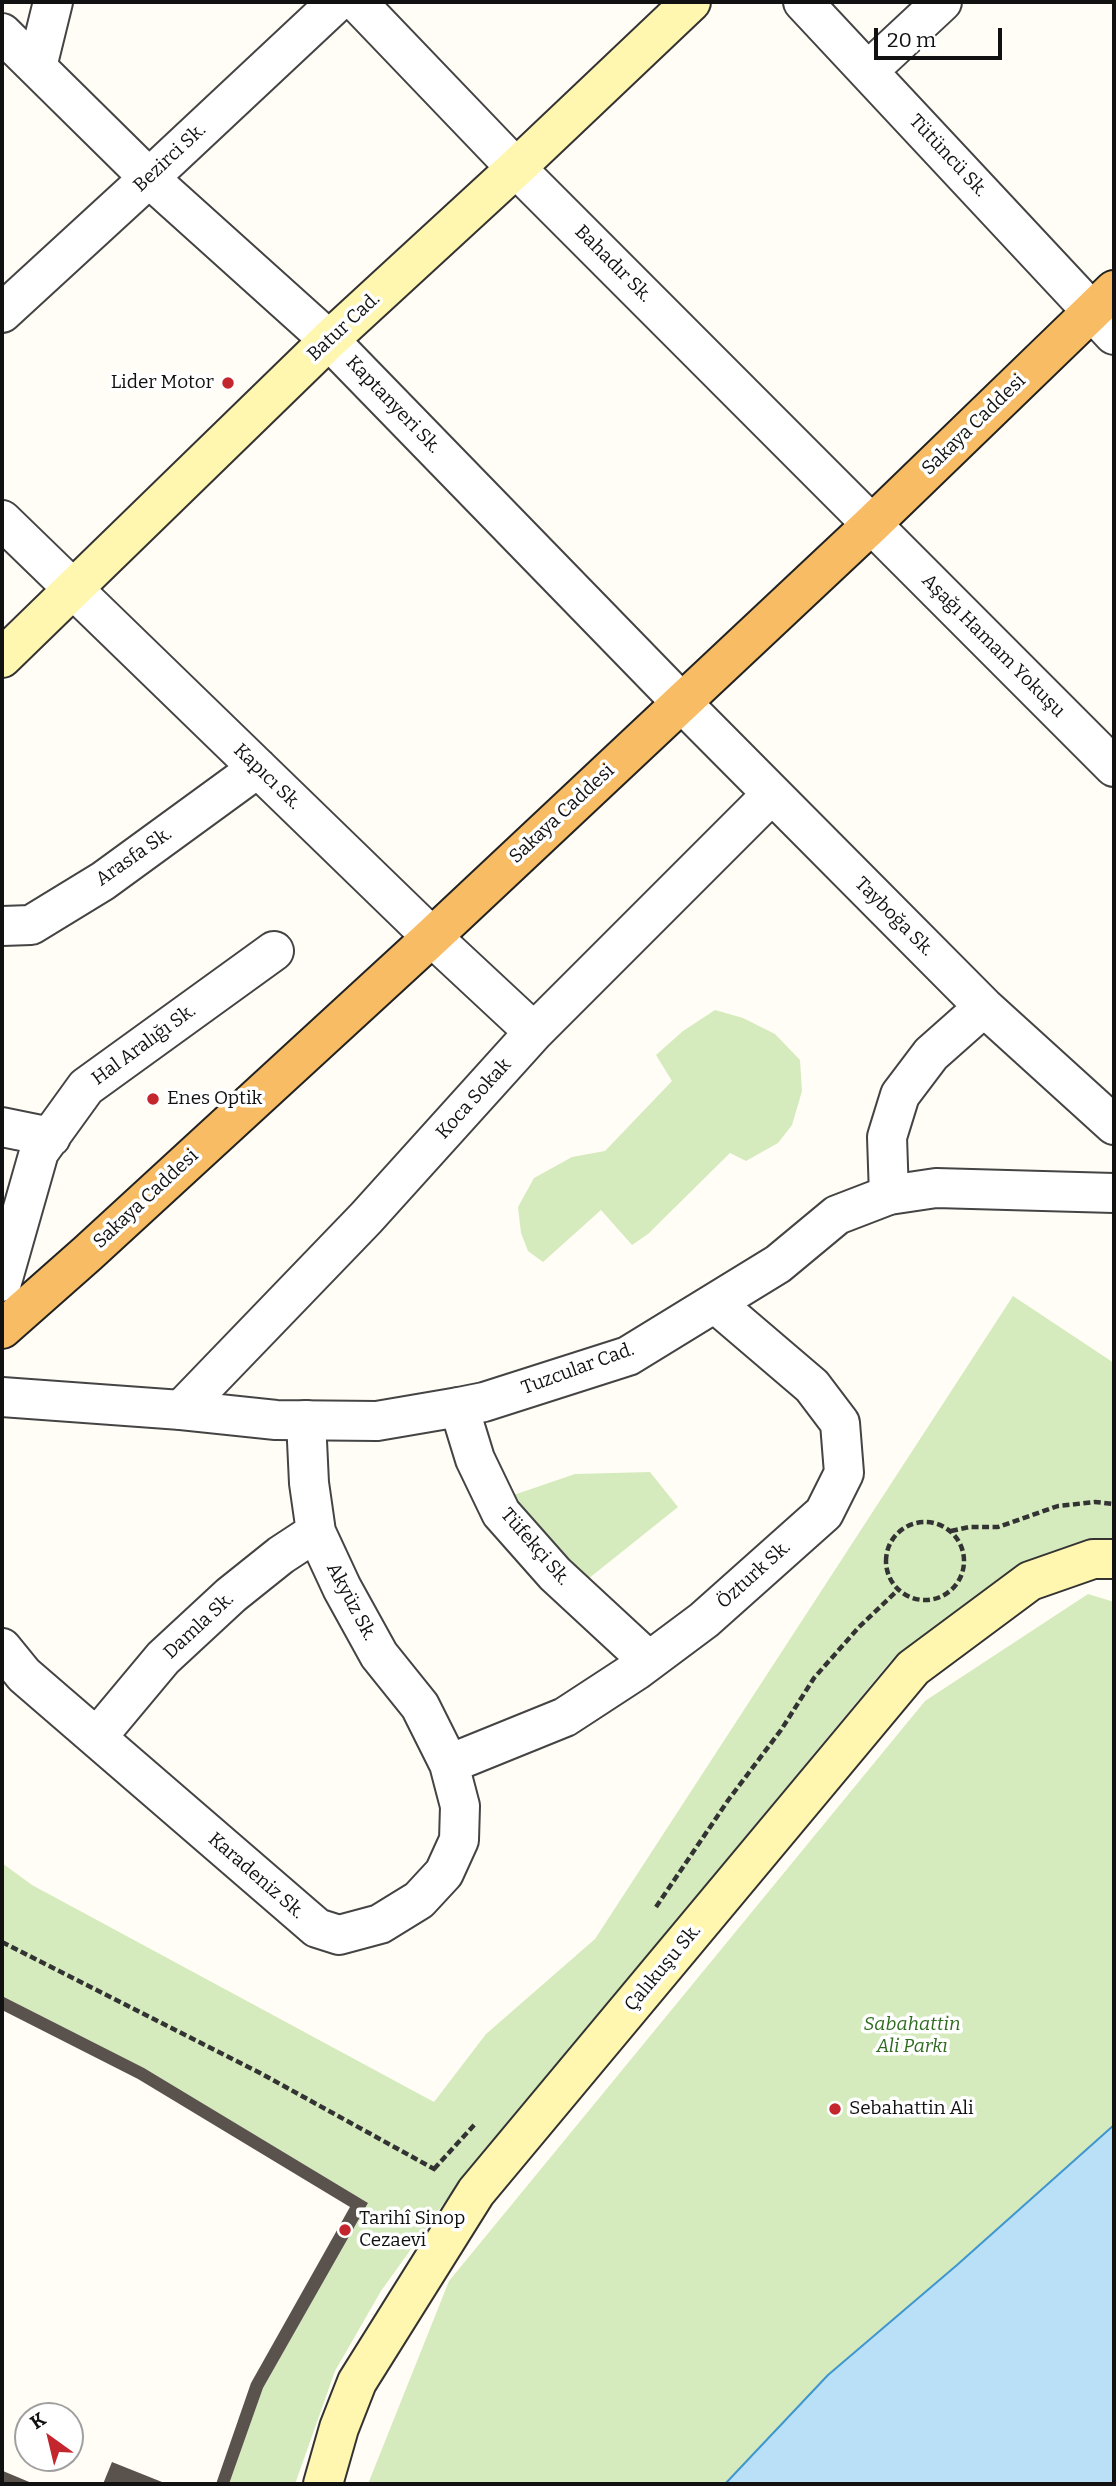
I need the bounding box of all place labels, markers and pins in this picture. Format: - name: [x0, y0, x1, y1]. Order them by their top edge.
- place label: Lider Motor: [111, 372, 214, 394]
- marker: Lider Motor: [220, 375, 236, 391]
- place label: Enes Optik: [167, 1088, 262, 1110]
- marker: Enes Optik: [145, 1091, 161, 1107]
- place label: Sebahattin Ali: [849, 2098, 974, 2120]
- marker: Sebahattin Ali: [827, 2101, 843, 2117]
- place label: Tarihî Sinop Cezaevi: [359, 2208, 465, 2252]
- marker: Tarihî Sinop Cezaevi: [337, 2222, 353, 2238]

